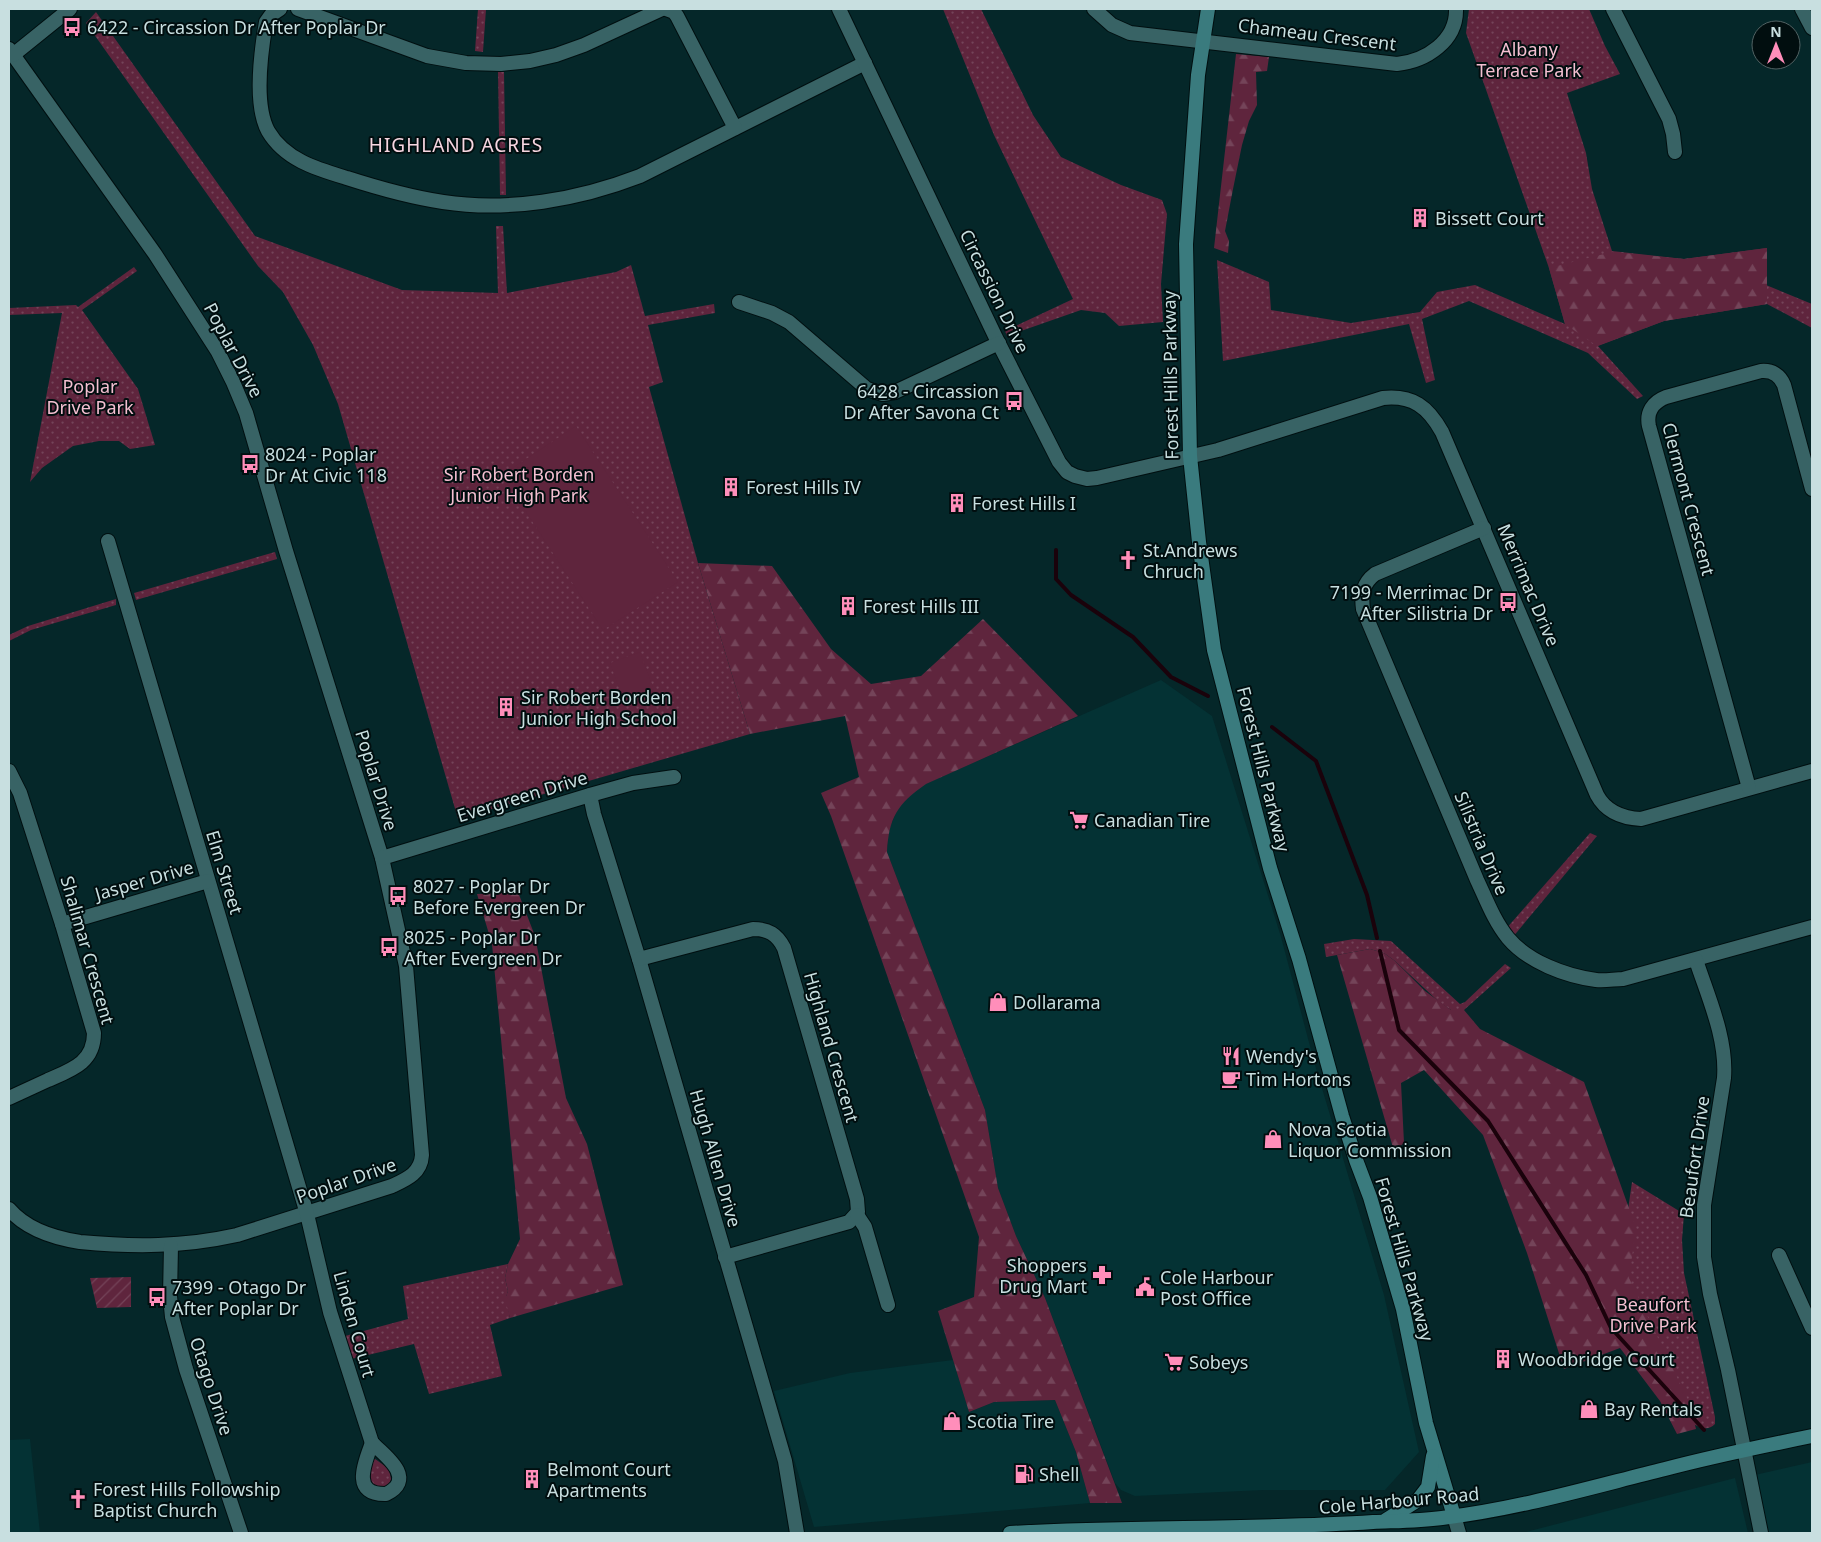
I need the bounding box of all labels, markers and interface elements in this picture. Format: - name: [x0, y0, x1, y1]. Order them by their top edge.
- street label: Chameau Crescent: [1237, 12, 1398, 56]
- place label: 6422 - Circassion Dr After Poplar Dr: [87, 15, 386, 39]
- bus stop icon: 6422 - Circassion Dr After Poplar Dr: [61, 16, 83, 38]
- north arrow: [1751, 20, 1801, 70]
- text: N: [1770, 22, 1782, 41]
- park label: Albany Terrace Park: [1476, 37, 1582, 82]
- district label: HIGHLAND ACRES: [369, 132, 543, 158]
- place label: Bissett Court: [1435, 206, 1544, 230]
- building icon: Bissett Court: [1409, 207, 1431, 229]
- street label: Circassion Drive: [955, 225, 1035, 357]
- street label: Forest Hills Parkway: [1157, 289, 1183, 460]
- street label: Poplar Drive: [199, 298, 269, 402]
- park label: Poplar Drive Park: [46, 374, 134, 419]
- place label: 6428 - Circassion Dr After Savona Ct: [843, 379, 999, 424]
- bus stop icon: 6428 - Circassion Dr After Savona Ct: [1003, 390, 1025, 412]
- street label: Clermont Crescent: [1657, 420, 1721, 579]
- place label: 8024 - Poplar Dr At Civic 118: [265, 442, 387, 487]
- bus stop icon: 8024 - Poplar Dr At Civic 118: [239, 453, 261, 475]
- park label: Sir Robert Borden Junior High Park: [444, 462, 594, 507]
- place label: Forest Hills IV: [746, 475, 861, 499]
- building icon: Forest Hills IV: [720, 476, 742, 498]
- place label: Forest Hills I: [972, 491, 1076, 515]
- building icon: Forest Hills I: [946, 492, 968, 514]
- street label: Merrimac Drive: [1492, 520, 1566, 650]
- place label: St.Andrews Chruch: [1143, 538, 1238, 583]
- church icon: St.Andrews Chruch: [1117, 549, 1139, 571]
- place label: 7199 - Merrimac Dr After Silistria Dr: [1330, 580, 1494, 625]
- bus stop icon: 7199 - Merrimac Dr After Silistria Dr: [1497, 591, 1519, 613]
- place label: Forest Hills III: [863, 594, 979, 618]
- building icon: Forest Hills III: [837, 595, 859, 617]
- street label: Forest Hills Parkway: [1232, 684, 1296, 855]
- place label: Sir Robert Borden Junior High School: [519, 685, 677, 730]
- building icon: Sir Robert Borden Junior High School: [495, 696, 517, 718]
- street label: Poplar Drive: [350, 727, 404, 833]
- street label: Evergreen Drive: [454, 765, 590, 827]
- street label: Silistria Drive: [1449, 788, 1515, 898]
- place label: Canadian Tire: [1094, 808, 1210, 832]
- supermarket icon: Canadian Tire: [1068, 809, 1090, 831]
- street label: Elm Street: [201, 827, 249, 917]
- street label: Jasper Drive: [90, 854, 196, 906]
- street label: Shalimar Crescent: [55, 873, 121, 1027]
- place label: 8027 - Poplar Dr Before Evergreen Dr: [413, 874, 586, 919]
- bus stop icon: 8027 - Poplar Dr Before Evergreen Dr: [387, 885, 409, 907]
- place label: 8025 - Poplar Dr After Evergreen Dr: [404, 925, 562, 970]
- bus stop icon: 8025 - Poplar Dr After Evergreen Dr: [378, 936, 400, 958]
- street label: Highland Crescent: [799, 969, 865, 1125]
- place label: Dollarama: [1013, 990, 1101, 1014]
- shop icon: Dollarama: [987, 991, 1009, 1013]
- place label: Wendy's: [1246, 1044, 1317, 1068]
- restaurant icon: Wendy's: [1220, 1045, 1242, 1067]
- place label: Tim Hortons: [1246, 1067, 1351, 1091]
- cafe icon: Tim Hortons: [1220, 1068, 1242, 1090]
- street label: Hugh Allen Drive: [685, 1086, 747, 1230]
- street label: Beaufort Drive: [1674, 1094, 1714, 1220]
- place label: Nova Scotia Liquor Commission: [1288, 1117, 1452, 1162]
- shop icon: Nova Scotia Liquor Commission: [1262, 1128, 1284, 1150]
- street label: Poplar Drive: [293, 1152, 399, 1208]
- street label: Forest Hills Parkway: [1370, 1174, 1440, 1344]
- place label: Shoppers Drug Mart: [999, 1253, 1087, 1298]
- pharmacy icon: Shoppers Drug Mart: [1091, 1264, 1113, 1286]
- place label: Cole Harbour Post Office: [1160, 1265, 1274, 1310]
- street label: Linden Court: [328, 1268, 382, 1380]
- place label: 7399 - Otago Dr After Poplar Dr: [172, 1275, 307, 1320]
- public building icon: Cole Harbour Post Office: [1134, 1276, 1156, 1298]
- bus stop icon: 7399 - Otago Dr After Poplar Dr: [146, 1286, 168, 1308]
- park label: Beaufort Drive Park: [1609, 1292, 1697, 1337]
- street label: Otago Drive: [185, 1334, 239, 1438]
- place label: Woodbridge Court: [1518, 1347, 1675, 1371]
- building icon: Woodbridge Court: [1492, 1348, 1514, 1370]
- place label: Sobeys: [1189, 1350, 1248, 1374]
- supermarket icon: Sobeys: [1163, 1351, 1185, 1373]
- place label: Bay Rentals: [1604, 1397, 1702, 1421]
- shop icon: Bay Rentals: [1578, 1398, 1600, 1420]
- place label: Scotia Tire: [967, 1409, 1054, 1433]
- shop icon: Scotia Tire: [941, 1410, 963, 1432]
- place label: Belmont Court Apartments: [547, 1457, 671, 1502]
- place label: Shell: [1039, 1462, 1079, 1486]
- fuel station icon: Shell: [1013, 1463, 1035, 1485]
- building icon: Belmont Court Apartments: [521, 1468, 543, 1490]
- place label: Forest Hills Followship Baptist Church: [93, 1477, 281, 1522]
- street label: Cole Harbour Road: [1318, 1481, 1480, 1519]
- church icon: Forest Hills Followship Baptist Church: [67, 1488, 89, 1510]

